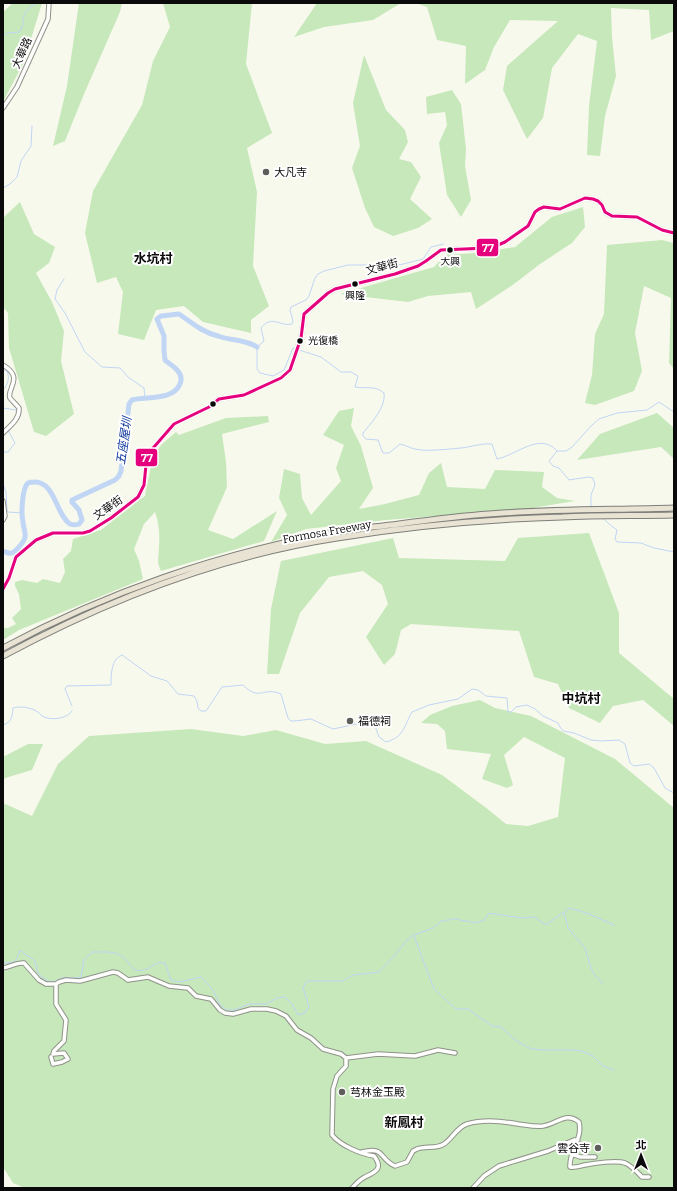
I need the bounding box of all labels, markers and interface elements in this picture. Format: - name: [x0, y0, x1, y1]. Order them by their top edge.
- street label: 大華路: [9, 35, 35, 71]
- place label: 大凡寺: [274, 166, 307, 179]
- marker: 大凡寺: [261, 167, 271, 177]
- line badge: 77: [476, 238, 499, 257]
- text: 77: [482, 242, 494, 255]
- marker: 大興: [445, 245, 455, 255]
- district label: 水坑村: [133, 251, 173, 266]
- street label: 文華街: [364, 256, 400, 278]
- place label: 大興: [440, 256, 460, 268]
- marker: 興隆: [350, 279, 360, 289]
- place label: 興隆: [345, 290, 365, 302]
- place label: 光復橋: [308, 335, 338, 347]
- marker: 光復橋: [295, 336, 305, 346]
- unlabelled marker: [208, 399, 218, 409]
- water label: 五座屋圳: [114, 414, 135, 466]
- line badge: 77: [135, 448, 158, 467]
- text: 77: [141, 452, 153, 465]
- street label: 文華街: [91, 493, 125, 523]
- street label: Formosa Freeway: [282, 518, 372, 546]
- district label: 中坑村: [561, 691, 601, 706]
- place label: 福德祠: [358, 715, 391, 728]
- marker: 福德祠: [345, 716, 355, 726]
- place label: 芎林金玉殿: [350, 1086, 405, 1099]
- marker: 芎林金玉殿: [337, 1087, 347, 1097]
- district label: 新鳳村: [384, 1115, 424, 1130]
- north arrow: [621, 1135, 661, 1175]
- text: 北: [636, 1139, 647, 1152]
- place label: 雲谷寺: [557, 1142, 590, 1155]
- marker: 雲谷寺: [593, 1143, 603, 1153]

